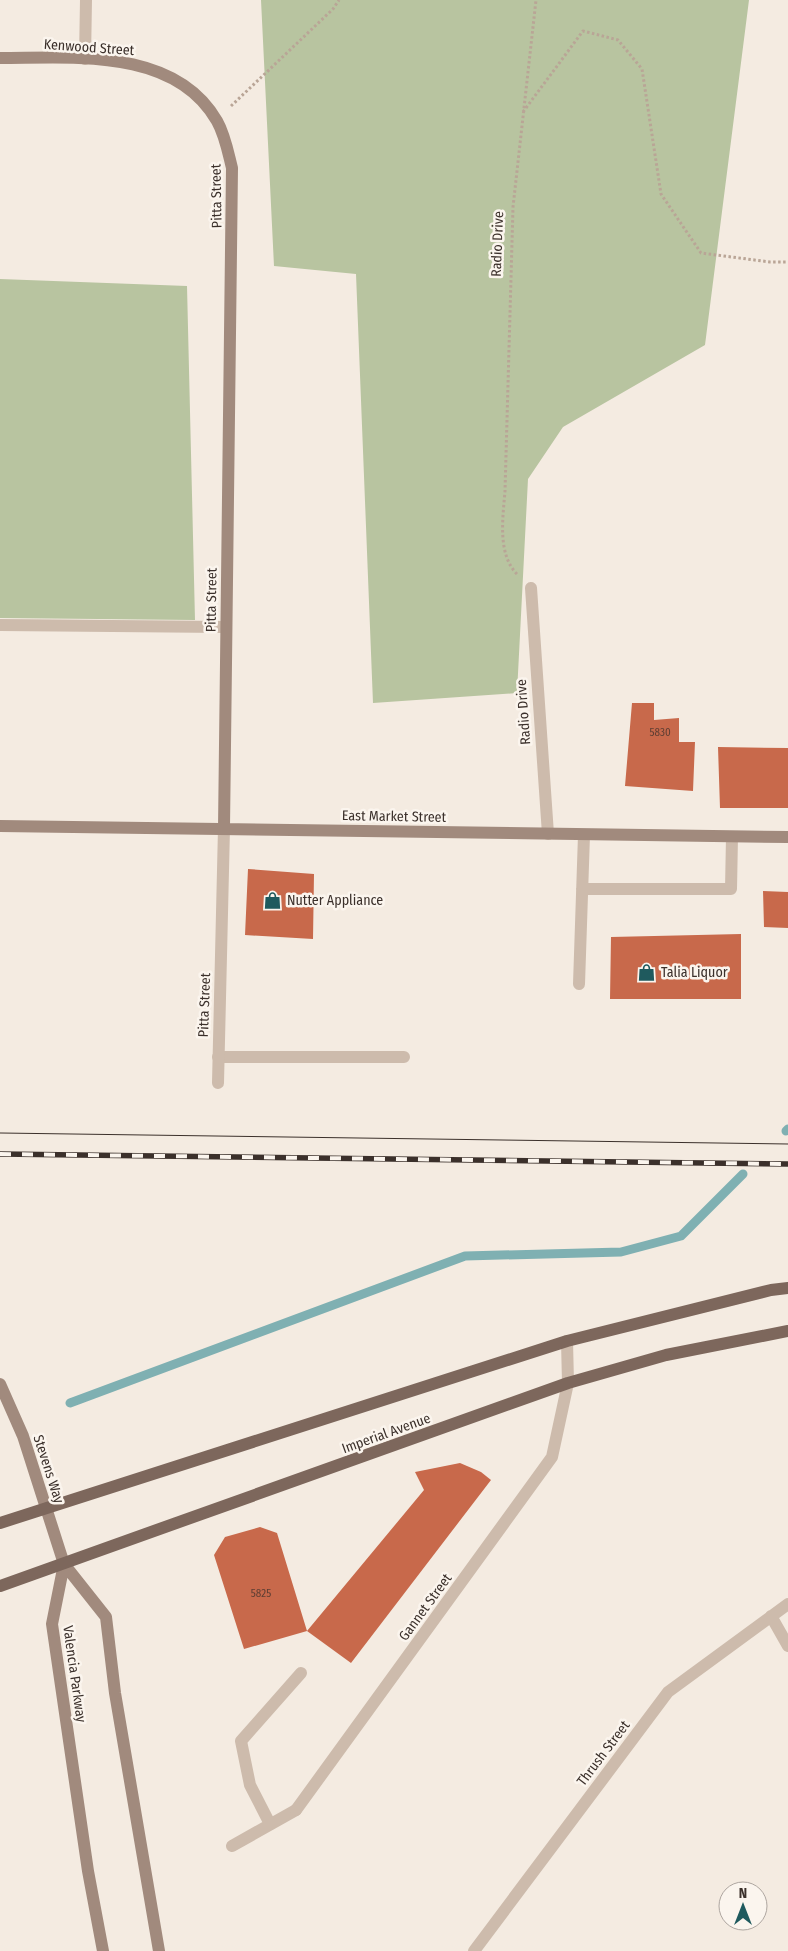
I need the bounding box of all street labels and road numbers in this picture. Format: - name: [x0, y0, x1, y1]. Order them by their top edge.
- street label: Kenwood Street: [43, 36, 135, 59]
- street label: Pitta Street: [207, 163, 226, 228]
- street label: Radio Drive: [488, 211, 507, 277]
- street label: Pitta Street: [202, 567, 221, 632]
- street label: Radio Drive: [513, 679, 534, 745]
- street label: East Market Street: [342, 807, 447, 826]
- street label: Pitta Street: [195, 972, 214, 1038]
- street label: Imperial Avenue: [340, 1410, 433, 1457]
- street label: Stevens Way: [29, 1433, 68, 1506]
- street label: Gannet Street: [395, 1570, 456, 1644]
- street label: Valencia Parkway: [59, 1625, 90, 1724]
- street label: Thrush Street: [573, 1717, 634, 1789]

